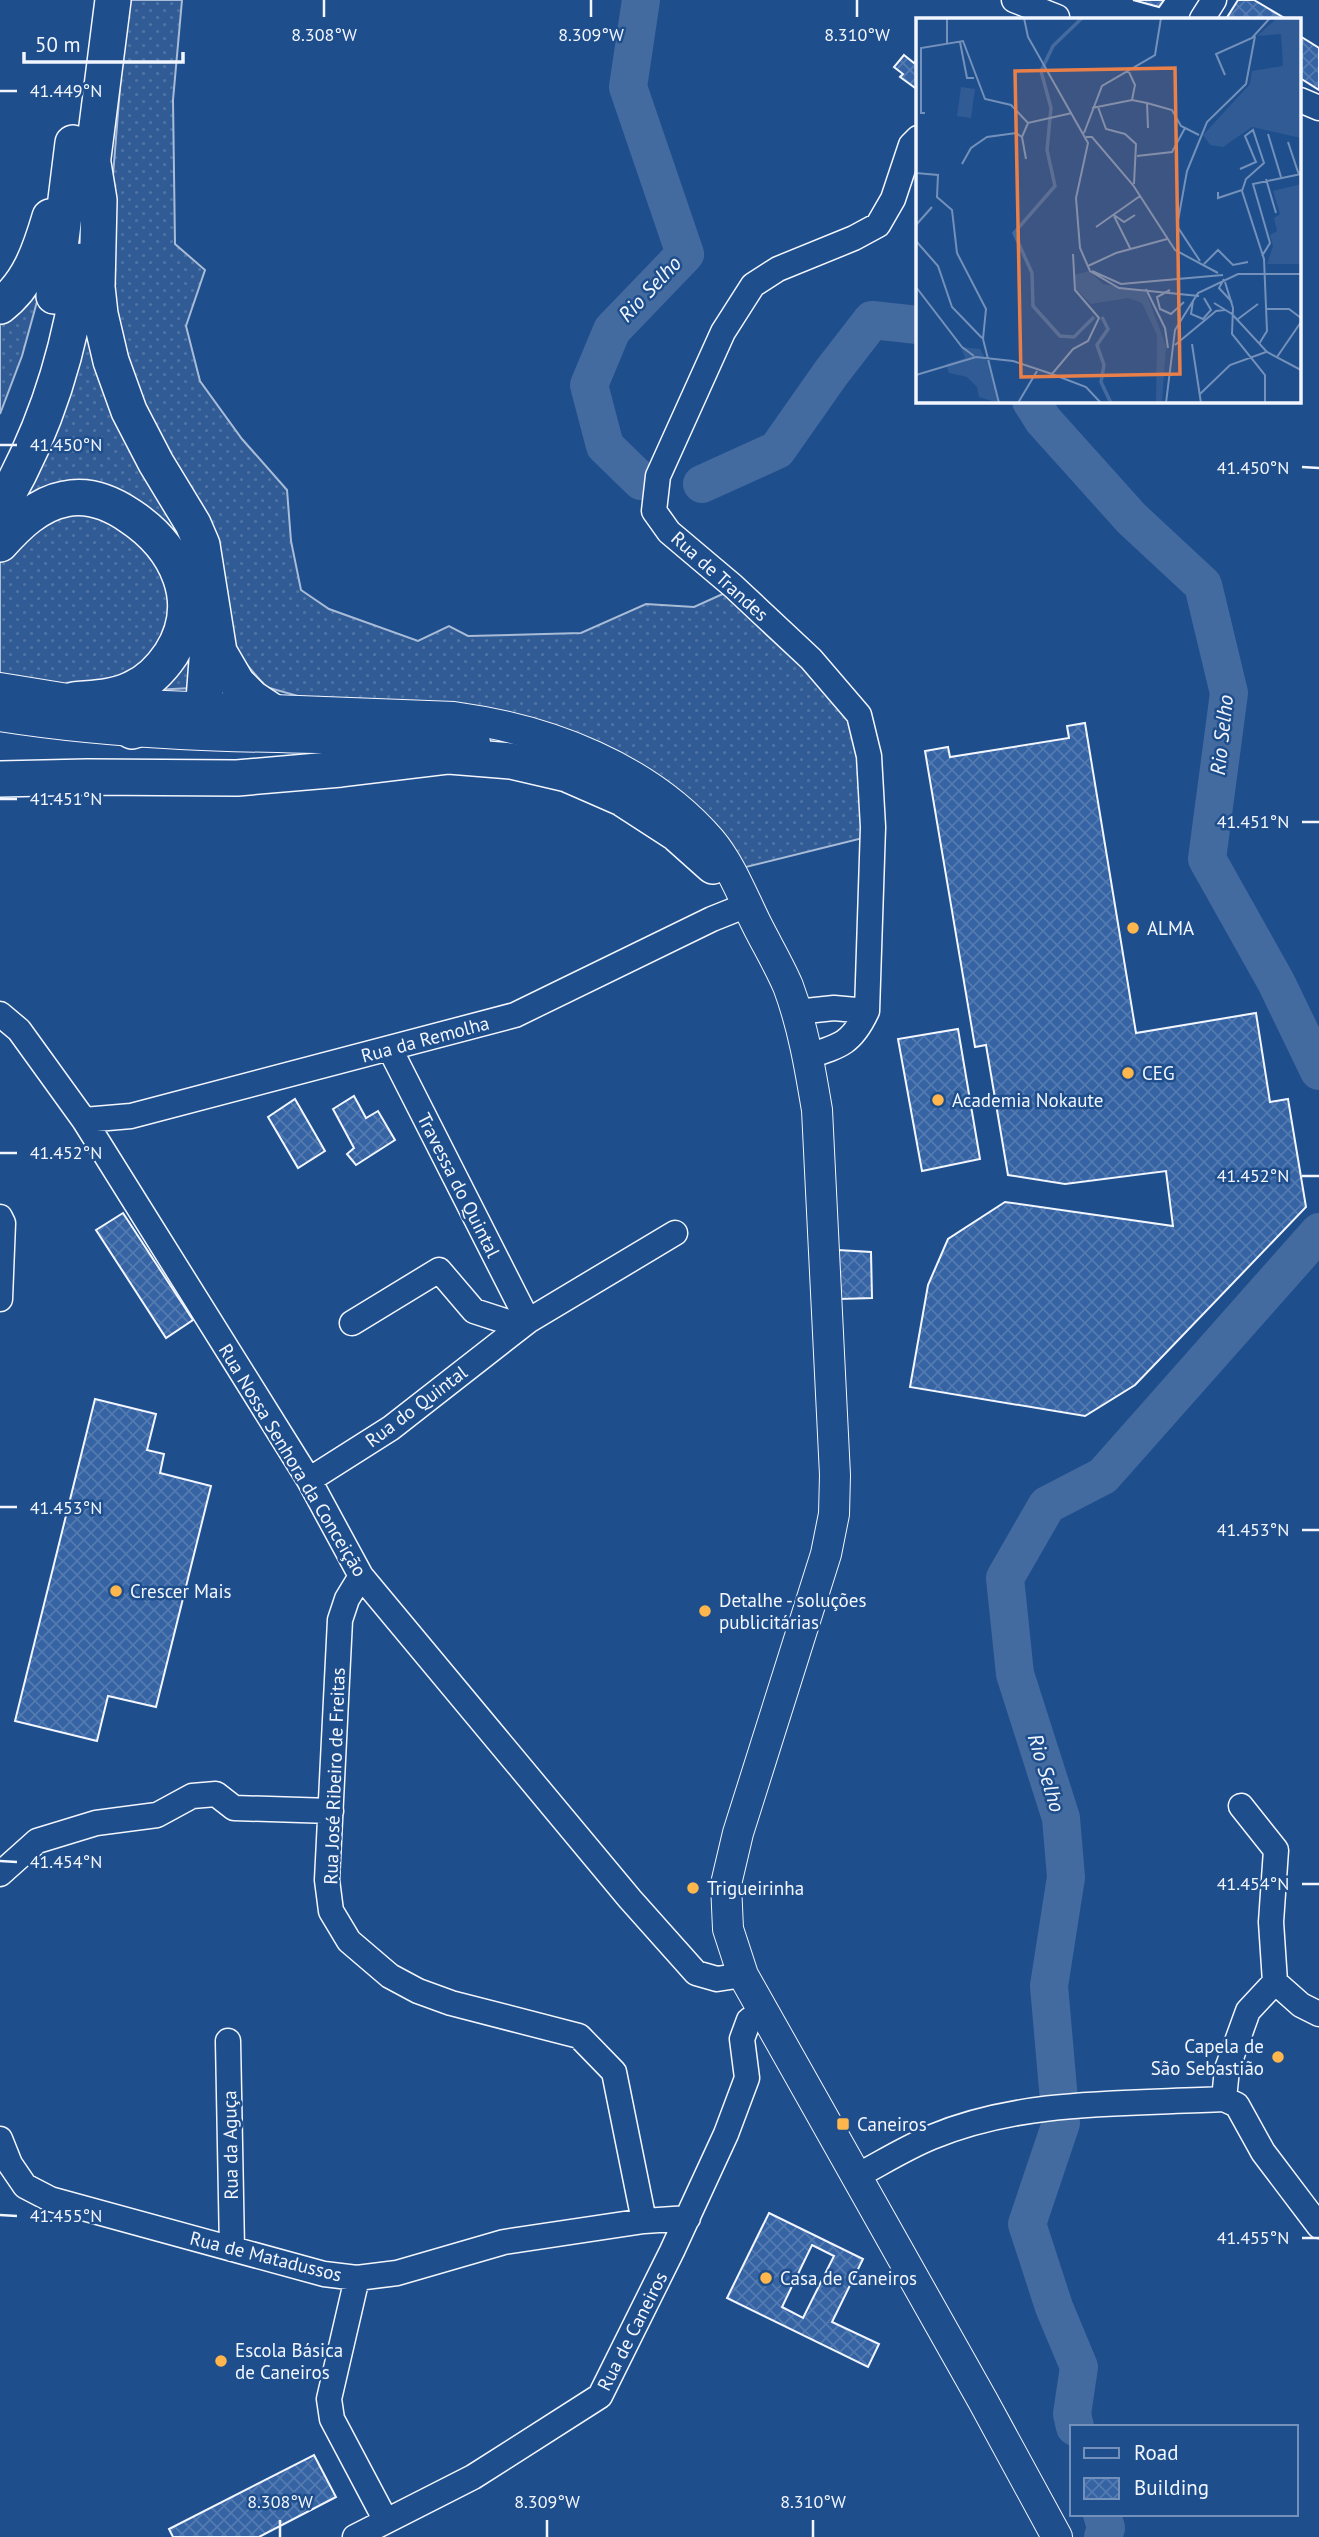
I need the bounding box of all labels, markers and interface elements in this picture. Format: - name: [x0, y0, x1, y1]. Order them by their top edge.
- inset map: [916, 18, 1302, 402]
- scale bar: [24, 21, 184, 65]
- text: 8.308°W: [291, 23, 357, 46]
- text: 8.309°W: [558, 23, 624, 46]
- text: 8.310°W: [824, 23, 890, 46]
- text: 50 m: [35, 31, 81, 58]
- text: 41.449°N: [30, 79, 102, 102]
- water label: Rio Selho: [612, 250, 687, 327]
- text: 41.450°N: [30, 433, 102, 456]
- text: 41.450°N: [1217, 456, 1289, 479]
- street label: Rua de Trandes: [666, 526, 774, 626]
- water label: Rio Selho: [1204, 693, 1239, 776]
- text: 41.451°N: [30, 787, 102, 810]
- text: 41.451°N: [1217, 810, 1289, 833]
- place label: ALMA: [1147, 916, 1194, 940]
- marker: ALMA: [1125, 920, 1141, 936]
- street label: Rua da Remolha: [358, 1010, 492, 1068]
- place label: CEG: [1142, 1061, 1175, 1085]
- marker: CEG: [1120, 1065, 1136, 1081]
- place label: Academia Nokaute: [952, 1088, 1103, 1112]
- marker: Academia Nokaute: [930, 1092, 946, 1108]
- street label: Travessa do Quintal: [412, 1109, 506, 1262]
- text: 41.452°N: [30, 1141, 102, 1164]
- text: 41.452°N: [1217, 1164, 1289, 1187]
- street label: Rua Nossa Senhora da Conceição: [214, 1339, 372, 1581]
- street label: Rua do Quintal: [360, 1360, 472, 1452]
- text: 41.453°N: [30, 1496, 102, 1519]
- text: 41.453°N: [1217, 1518, 1289, 1541]
- place label: Crescer Mais: [130, 1579, 232, 1603]
- marker: Crescer Mais: [108, 1583, 124, 1599]
- place label: Detalhe - soluções publicitárias: [719, 1588, 866, 1634]
- marker: Detalhe - soluções publicitárias: [697, 1603, 713, 1619]
- street label: Rua José Ribeiro de Freitas: [318, 1667, 350, 1885]
- water label: Rio Selho: [1022, 1730, 1071, 1815]
- text: 41.454°N: [30, 1850, 102, 1873]
- text: 41.454°N: [1217, 1872, 1289, 1895]
- place label: Trigueirinha: [707, 1876, 804, 1900]
- marker: Trigueirinha: [685, 1880, 701, 1896]
- place label: Capela de São Sebastião: [1151, 2034, 1264, 2080]
- marker: Capela de São Sebastião: [1270, 2049, 1286, 2065]
- street label: Rua da Aguça: [217, 2090, 243, 2200]
- place label: Caneiros: [857, 2112, 927, 2136]
- marker: Caneiros: [835, 2116, 851, 2132]
- text: 41.455°N: [30, 2204, 102, 2227]
- street label: Rua de Matadussos: [188, 2226, 344, 2286]
- text: 41.455°N: [1217, 2226, 1289, 2249]
- place label: Casa de Caneiros: [780, 2266, 917, 2290]
- street label: Rua de Caneiros: [592, 2267, 672, 2395]
- marker: Casa de Caneiros: [758, 2270, 774, 2286]
- place label: Escola Básica de Caneiros: [235, 2338, 343, 2384]
- marker: Escola Básica de Caneiros: [213, 2353, 229, 2369]
- legend: [1070, 2425, 1298, 2516]
- text: Road: [1134, 2439, 1178, 2466]
- text: Building: [1134, 2474, 1209, 2501]
- text: 8.308°W: [247, 2490, 313, 2513]
- text: 8.309°W: [514, 2490, 580, 2513]
- text: 8.310°W: [780, 2490, 846, 2513]

